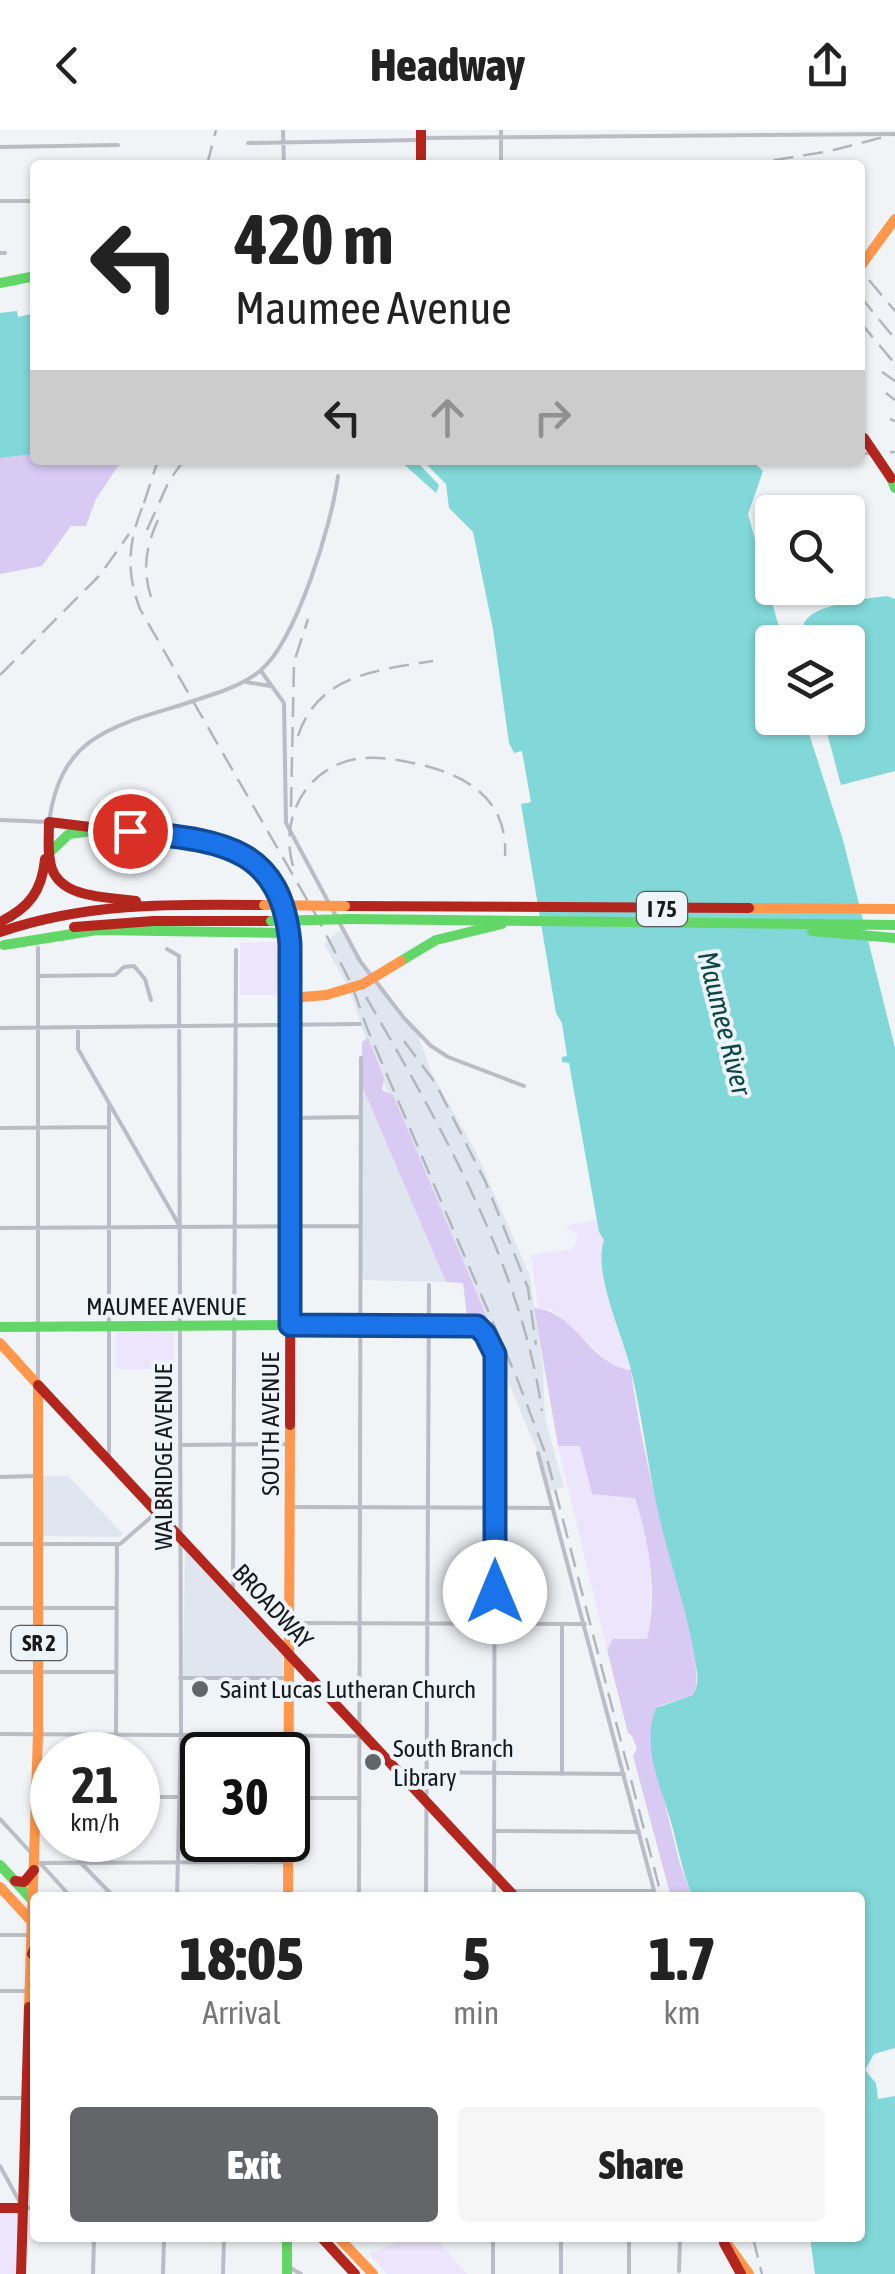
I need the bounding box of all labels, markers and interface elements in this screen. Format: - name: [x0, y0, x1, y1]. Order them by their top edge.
- icon: back: [40, 38, 95, 93]
- icon: share: [800, 38, 855, 93]
- text: Headway: [370, 39, 525, 91]
- text: 420 m: [235, 199, 394, 279]
- icon: left: [70, 200, 200, 330]
- text: Maumee Avenue: [235, 282, 512, 334]
- icon: left: [315, 390, 370, 445]
- icon: ahead: [420, 390, 475, 445]
- icon: right: [525, 390, 580, 445]
- map controls: [755, 495, 865, 735]
- button: search: [755, 495, 865, 605]
- button: layers: [755, 625, 865, 735]
- pin: [88, 789, 173, 874]
- icon: arrive: [103, 804, 158, 859]
- road number: I 75: [637, 892, 687, 926]
- water label: Maumee River: [692, 948, 759, 1100]
- street label: MAUMEE AVENUE: [86, 1292, 246, 1320]
- street label: SOUTH AVENUE: [256, 1352, 284, 1496]
- street label: WALBRIDGE AVENUE: [149, 1363, 177, 1550]
- position arrow: [443, 1540, 547, 1644]
- street label: BROADWAY: [227, 1558, 319, 1654]
- road number: SR 2: [12, 1626, 66, 1660]
- place label: Saint Lucas Lutheran Church: [220, 1675, 476, 1703]
- marker: Saint Lucas Lutheran Church: [189, 1678, 211, 1700]
- speed limit sign: 30: [180, 1732, 310, 1862]
- place label: South Branch Library: [393, 1734, 514, 1791]
- marker: South Branch Library: [362, 1751, 384, 1773]
- text: 21: [71, 1756, 118, 1814]
- text: km/h: [70, 1808, 120, 1836]
- text: 18:05: [179, 1924, 304, 1993]
- text: 5: [462, 1924, 490, 1993]
- text: 1.7: [649, 1924, 716, 1993]
- text: Arrival: [203, 1994, 281, 2031]
- text: min: [453, 1994, 499, 2031]
- text: km: [664, 1994, 701, 2031]
- button: Exit: [70, 2107, 438, 2222]
- button: Share: [458, 2107, 825, 2222]

